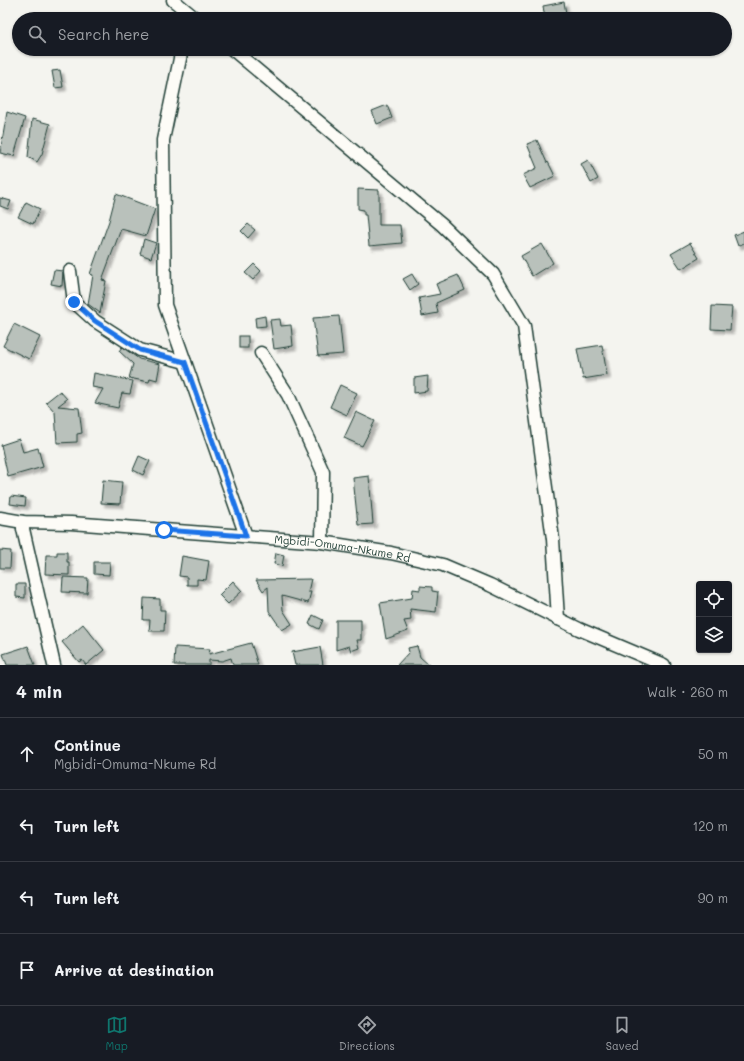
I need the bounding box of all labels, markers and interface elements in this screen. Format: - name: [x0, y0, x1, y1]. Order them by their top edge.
- search box: [12, 12, 732, 56]
- icon: search: [26, 23, 48, 45]
- text: Search here: [58, 24, 149, 44]
- route end: [65, 293, 83, 311]
- route start: [155, 521, 173, 539]
- street label: Mgbidi-Omuma-Nkume Rd: [274, 531, 412, 565]
- map controls: [696, 581, 732, 653]
- button: locate: [696, 581, 732, 617]
- button: layers: [696, 617, 732, 653]
- text: 4 min: [16, 680, 62, 702]
- text: Walk · 260 m: [647, 683, 728, 700]
- text: Continue: [54, 735, 121, 755]
- icon: ahead: [16, 743, 38, 765]
- text: 50 m: [698, 745, 728, 762]
- text: Mgbidi-Omuma-Nkume Rd: [54, 755, 216, 772]
- icon: left: [16, 815, 38, 837]
- text: Turn left: [54, 816, 119, 836]
- text: 120 m: [692, 817, 728, 834]
- icon: left: [16, 887, 38, 909]
- text: Turn left: [54, 888, 119, 908]
- text: 90 m: [698, 889, 728, 906]
- icon: arrive: [16, 959, 38, 981]
- text: Arrive at destination: [54, 960, 214, 980]
- tab: Map: [106, 1014, 128, 1053]
- tab: Directions: [339, 1014, 395, 1053]
- tab: Saved: [606, 1014, 638, 1053]

